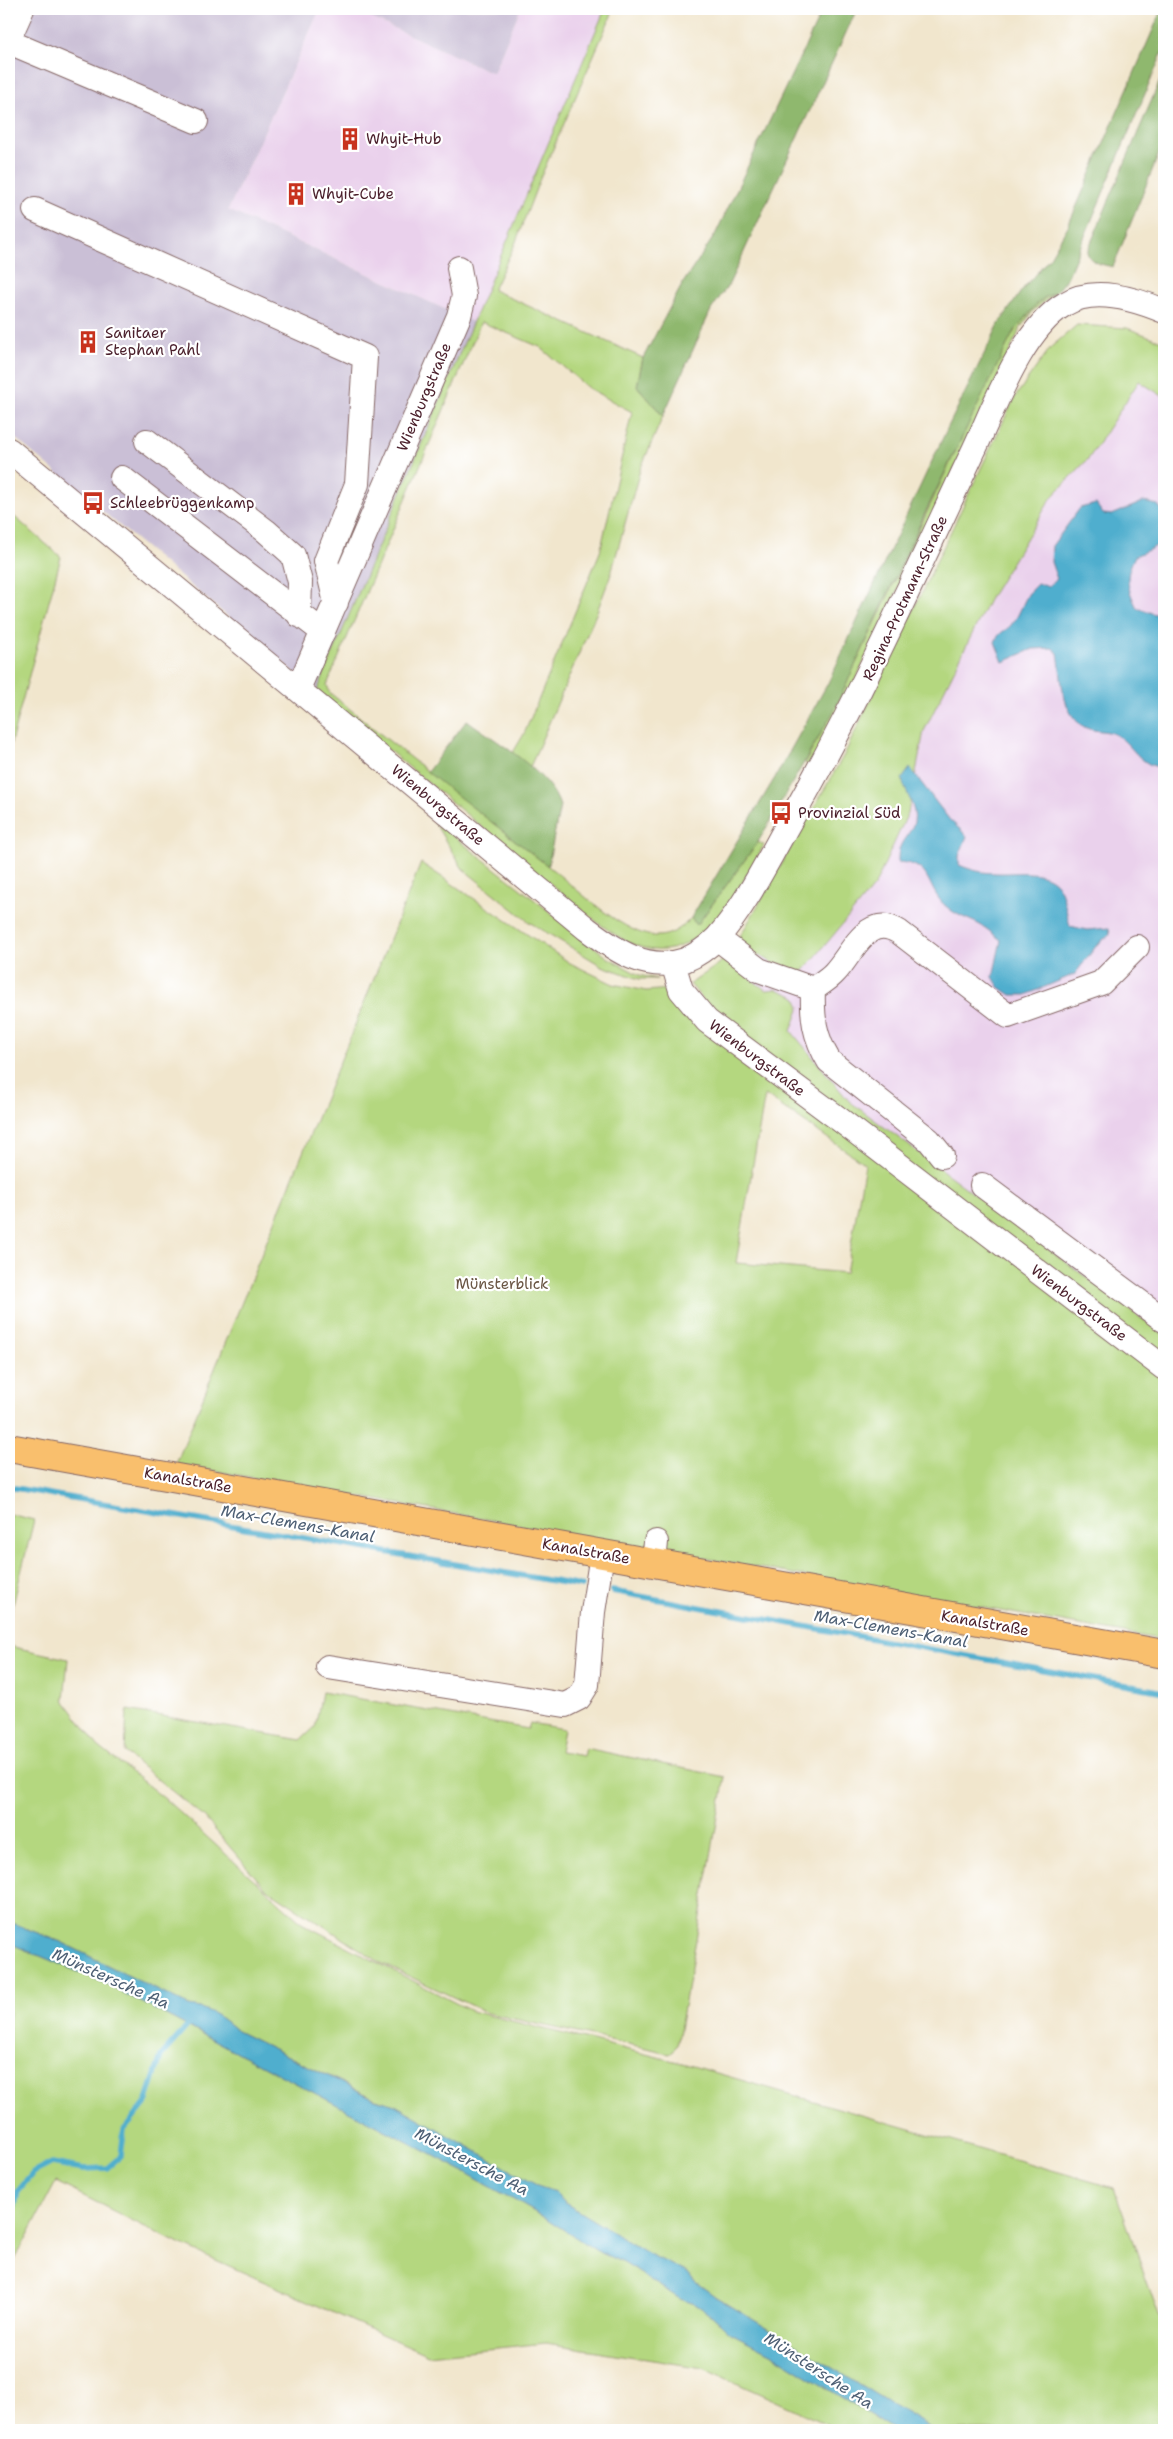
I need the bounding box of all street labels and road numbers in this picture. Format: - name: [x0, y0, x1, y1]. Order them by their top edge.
- street label: Wienburgstraße: [392, 340, 456, 454]
- street label: Regina-Protmann-Straße: [858, 512, 952, 684]
- street label: Wienburgstraße: [387, 760, 489, 850]
- street label: Wienburgstraße: [705, 1015, 809, 1101]
- street label: Wienburgstraße: [1027, 1260, 1131, 1346]
- street label: Kanalstraße: [143, 1462, 233, 1498]
- street label: Kanalstraße: [541, 1533, 631, 1569]
- street label: Kanalstraße: [940, 1605, 1030, 1641]

